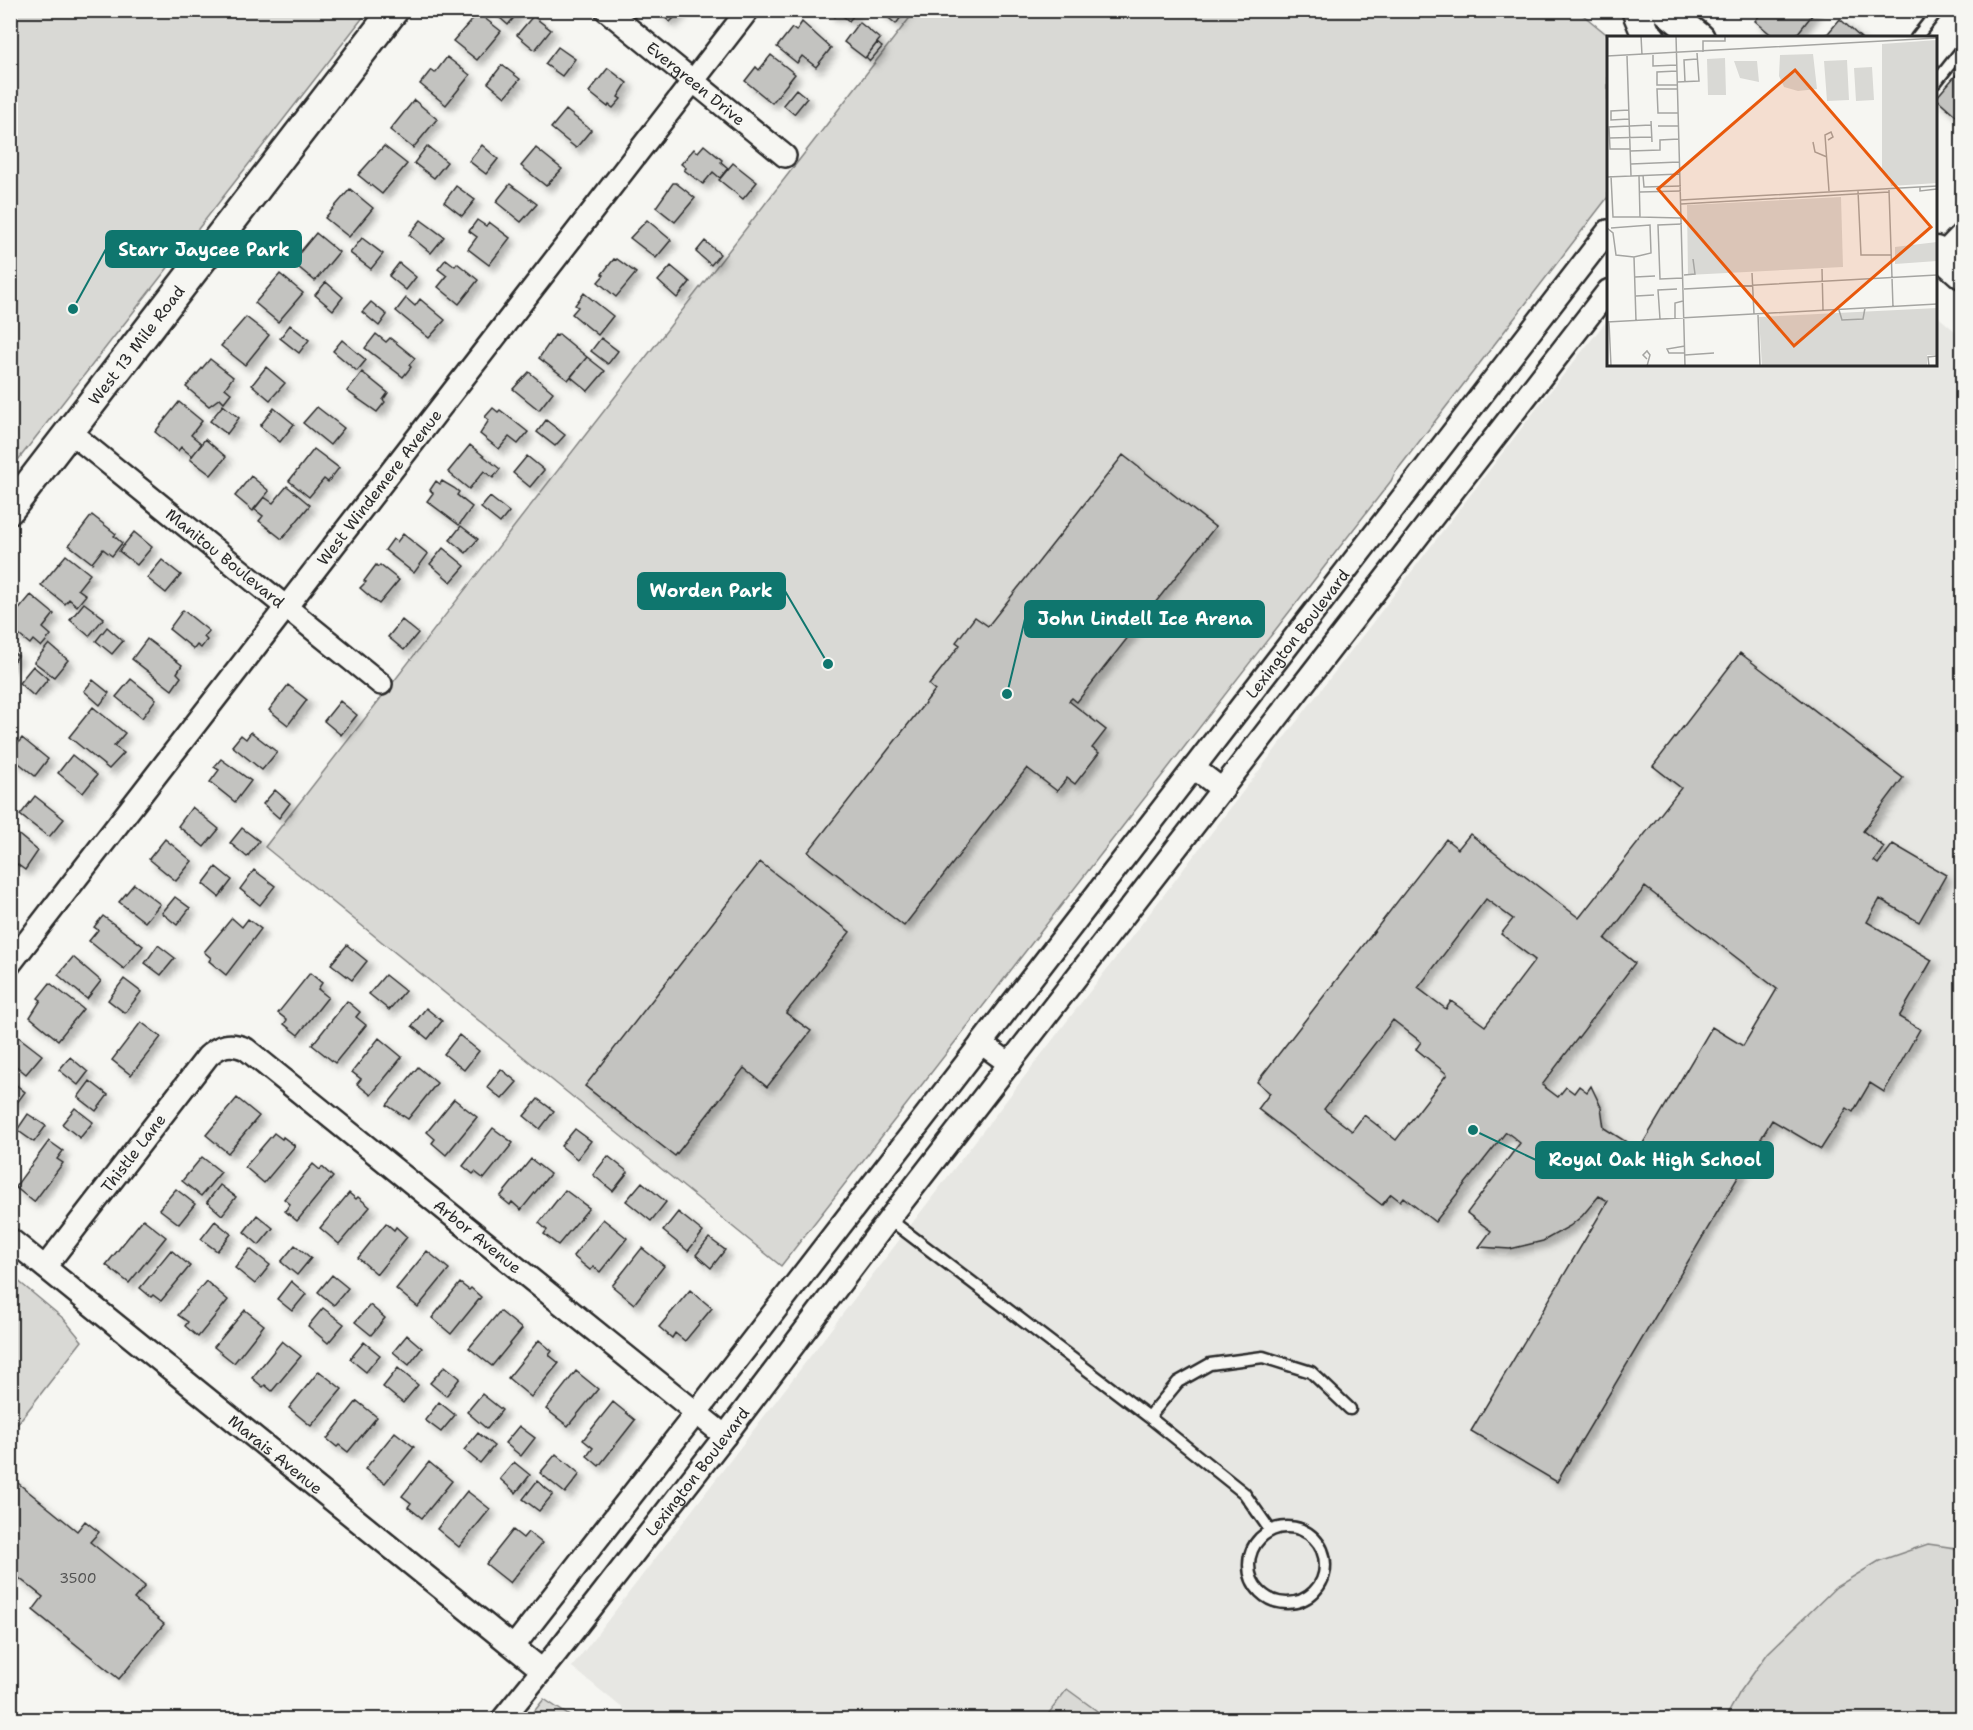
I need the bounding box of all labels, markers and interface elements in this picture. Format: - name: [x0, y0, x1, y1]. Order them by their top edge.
- inset map: [1607, 36, 1937, 366]
- street label: Evergreen Drive: [642, 37, 750, 130]
- callout: Starr Jaycee Park: [106, 231, 301, 267]
- text: Starr Jaycee Park: [118, 238, 290, 262]
- street label: West 13 Mile Road: [84, 281, 189, 409]
- street label: West Windemere Avenue: [312, 405, 446, 569]
- street label: Manitou Boulevard: [162, 503, 289, 612]
- street label: Lexington Boulevard: [1241, 565, 1354, 703]
- callout: Worden Park: [638, 573, 785, 609]
- text: Worden Park: [650, 579, 772, 603]
- callout: John Lindell Ice Arena: [1025, 601, 1264, 637]
- text: John Lindell Ice Arena: [1038, 607, 1253, 631]
- street label: Thistle Lane: [96, 1109, 170, 1197]
- callout: Royal Oak High School: [1536, 1142, 1773, 1178]
- text: Royal Oak High School: [1549, 1148, 1762, 1172]
- street label: Arbor Avenue: [429, 1194, 526, 1278]
- street label: Lexington Boulevard: [641, 1403, 754, 1540]
- street label: Marais Avenue: [224, 1410, 327, 1499]
- house number: 3500: [59, 1569, 97, 1587]

